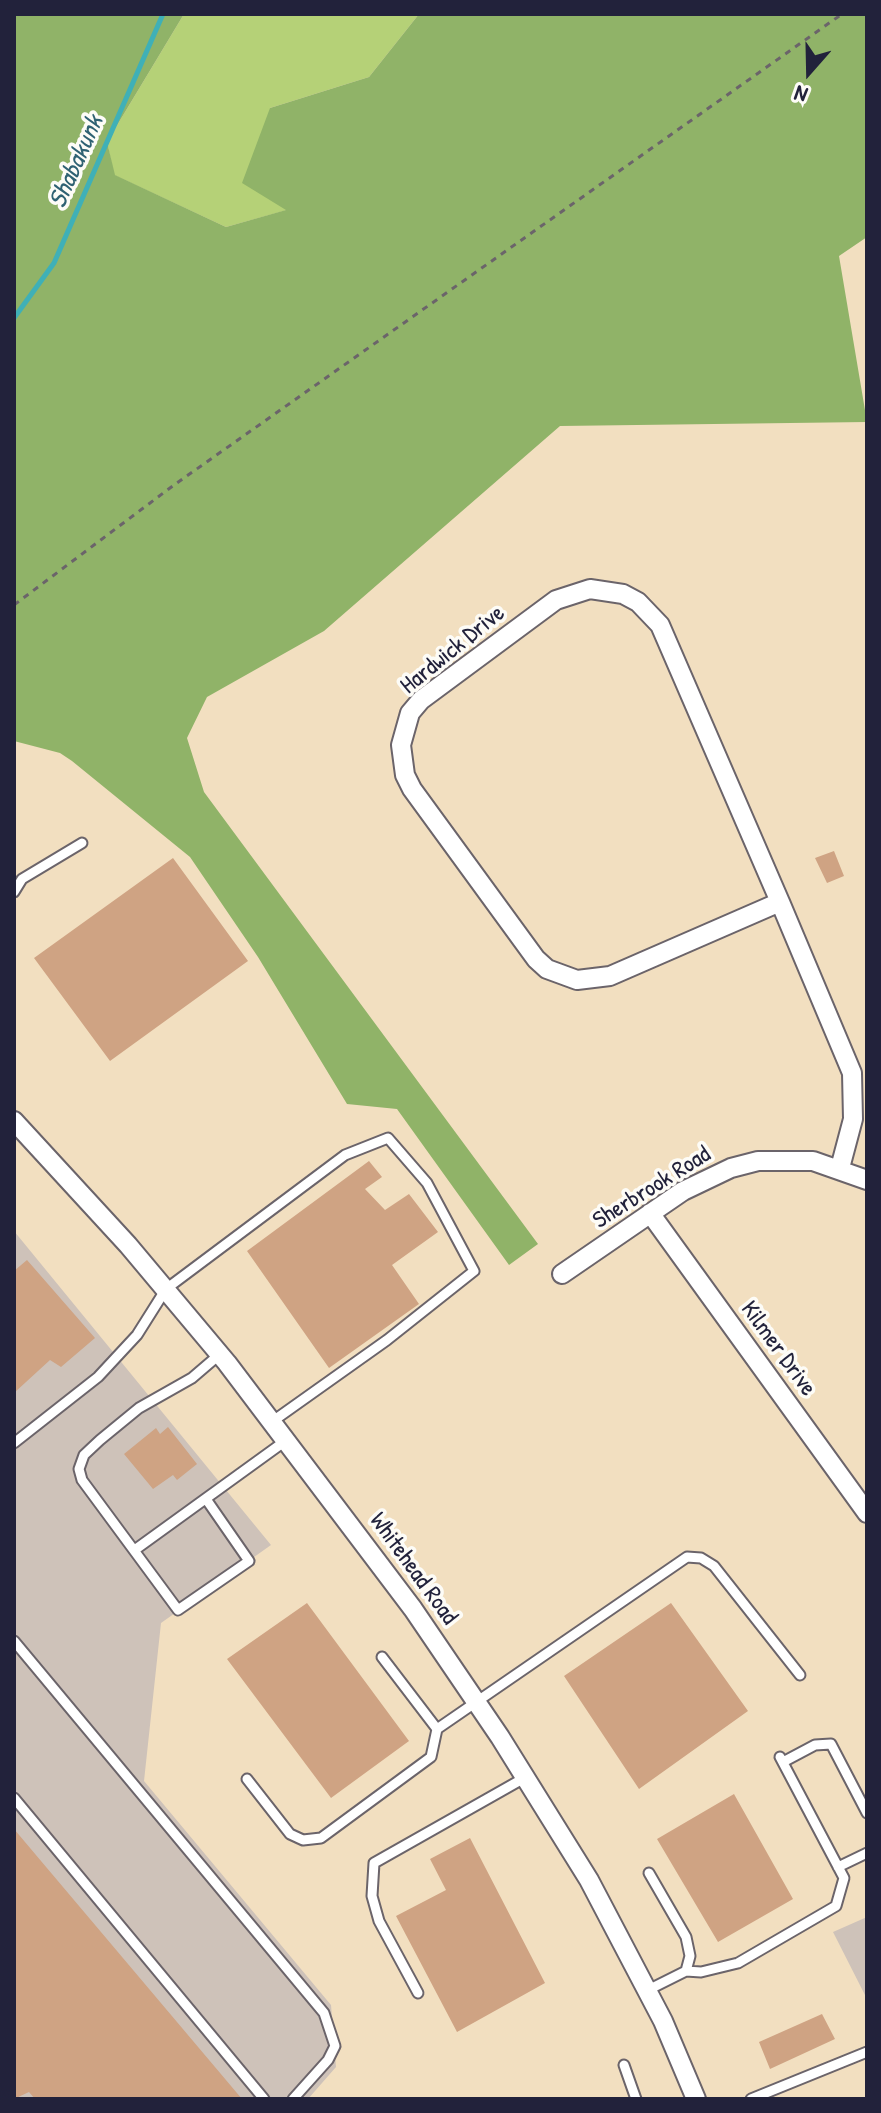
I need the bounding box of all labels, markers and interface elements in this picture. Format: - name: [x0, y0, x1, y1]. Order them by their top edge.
- north arrow: [769, 32, 849, 112]
- text: N: [790, 78, 811, 111]
- water label: Shabakunk: [43, 111, 111, 213]
- street label: Hardwick Drive: [395, 599, 511, 701]
- street label: Sherbrook Road: [588, 1141, 716, 1235]
- street label: Kilmer Drive: [734, 1296, 822, 1402]
- street label: Whitehead Road: [363, 1507, 463, 1631]

